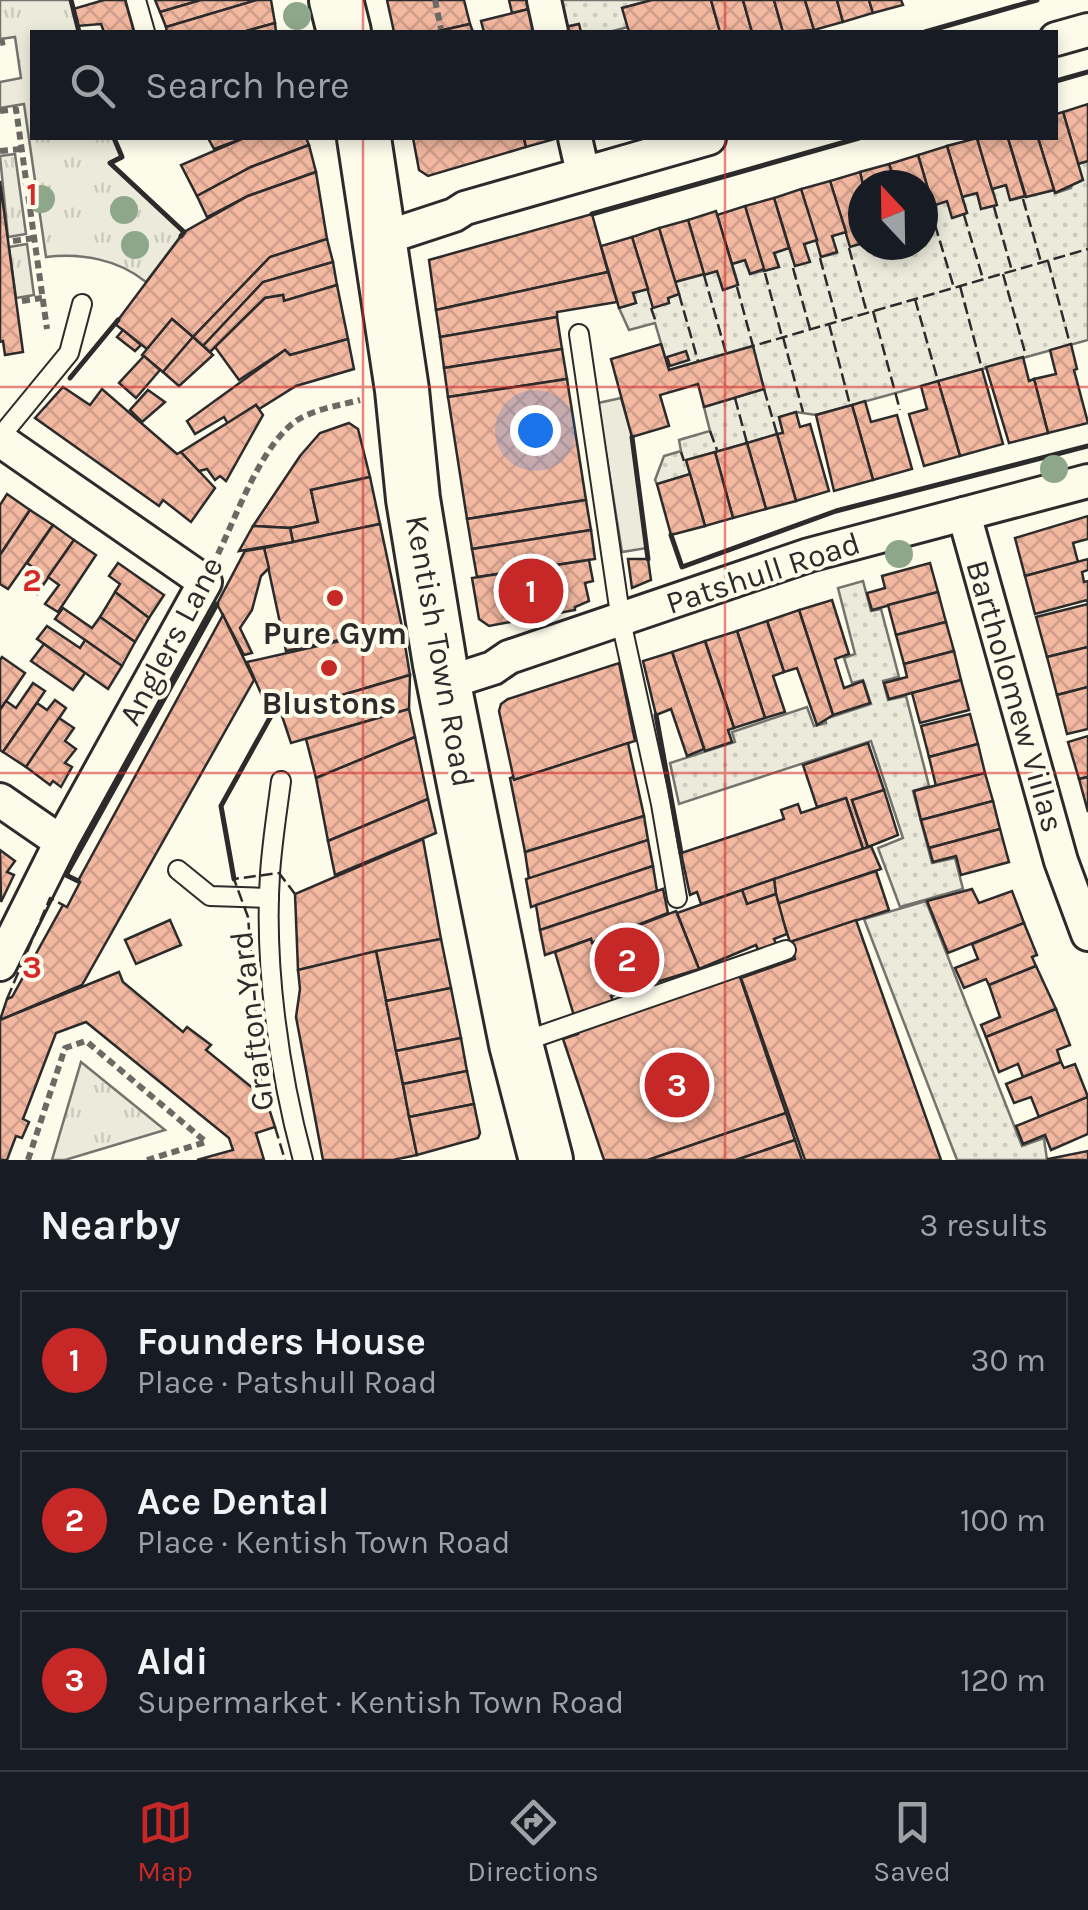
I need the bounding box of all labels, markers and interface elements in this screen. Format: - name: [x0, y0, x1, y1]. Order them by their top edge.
- search box: [30, 30, 1058, 140]
- icon: search: [65, 58, 120, 113]
- text: Search here: [145, 63, 349, 108]
- north arrow: [848, 170, 938, 260]
- text: 1: [26, 176, 38, 213]
- your location: [510, 405, 561, 456]
- street label: Kentish Town Road: [398, 512, 482, 790]
- street label: Patshull Road: [661, 524, 865, 622]
- street label: Anglers Lane: [111, 550, 231, 732]
- pin: 1: [498, 554, 564, 628]
- street label: Bartholomew Villas: [958, 556, 1072, 836]
- text: 2: [22, 562, 42, 599]
- marker: Pure Gym: [324, 587, 346, 609]
- place label: Pure Gym: [263, 615, 407, 652]
- marker: Blustons: [318, 657, 340, 679]
- place label: Blustons: [262, 685, 396, 722]
- pin: 2: [594, 922, 660, 998]
- street label: Grafton Yard: [223, 929, 281, 1113]
- text: 3: [22, 949, 42, 986]
- pin: 3: [644, 1048, 710, 1122]
- text: Nearby: [40, 1200, 180, 1250]
- text: 3 results: [920, 1207, 1048, 1244]
- text: Founders House: [137, 1319, 426, 1364]
- text: 1: [69, 1342, 80, 1379]
- text: 30 m: [971, 1342, 1046, 1379]
- text: Place · Patshull Road: [137, 1364, 437, 1401]
- text: Ace Dental: [137, 1479, 329, 1524]
- text: 2: [65, 1502, 84, 1539]
- text: 100 m: [960, 1502, 1046, 1539]
- text: Place · Kentish Town Road: [137, 1524, 510, 1561]
- text: Aldi: [137, 1639, 208, 1684]
- text: 3: [65, 1662, 84, 1699]
- text: 120 m: [960, 1662, 1046, 1699]
- text: Supermarket · Kentish Town Road: [137, 1684, 624, 1721]
- tab: Map: [137, 1795, 193, 1888]
- tab: Directions: [467, 1795, 599, 1888]
- tab: Saved: [873, 1795, 951, 1888]

